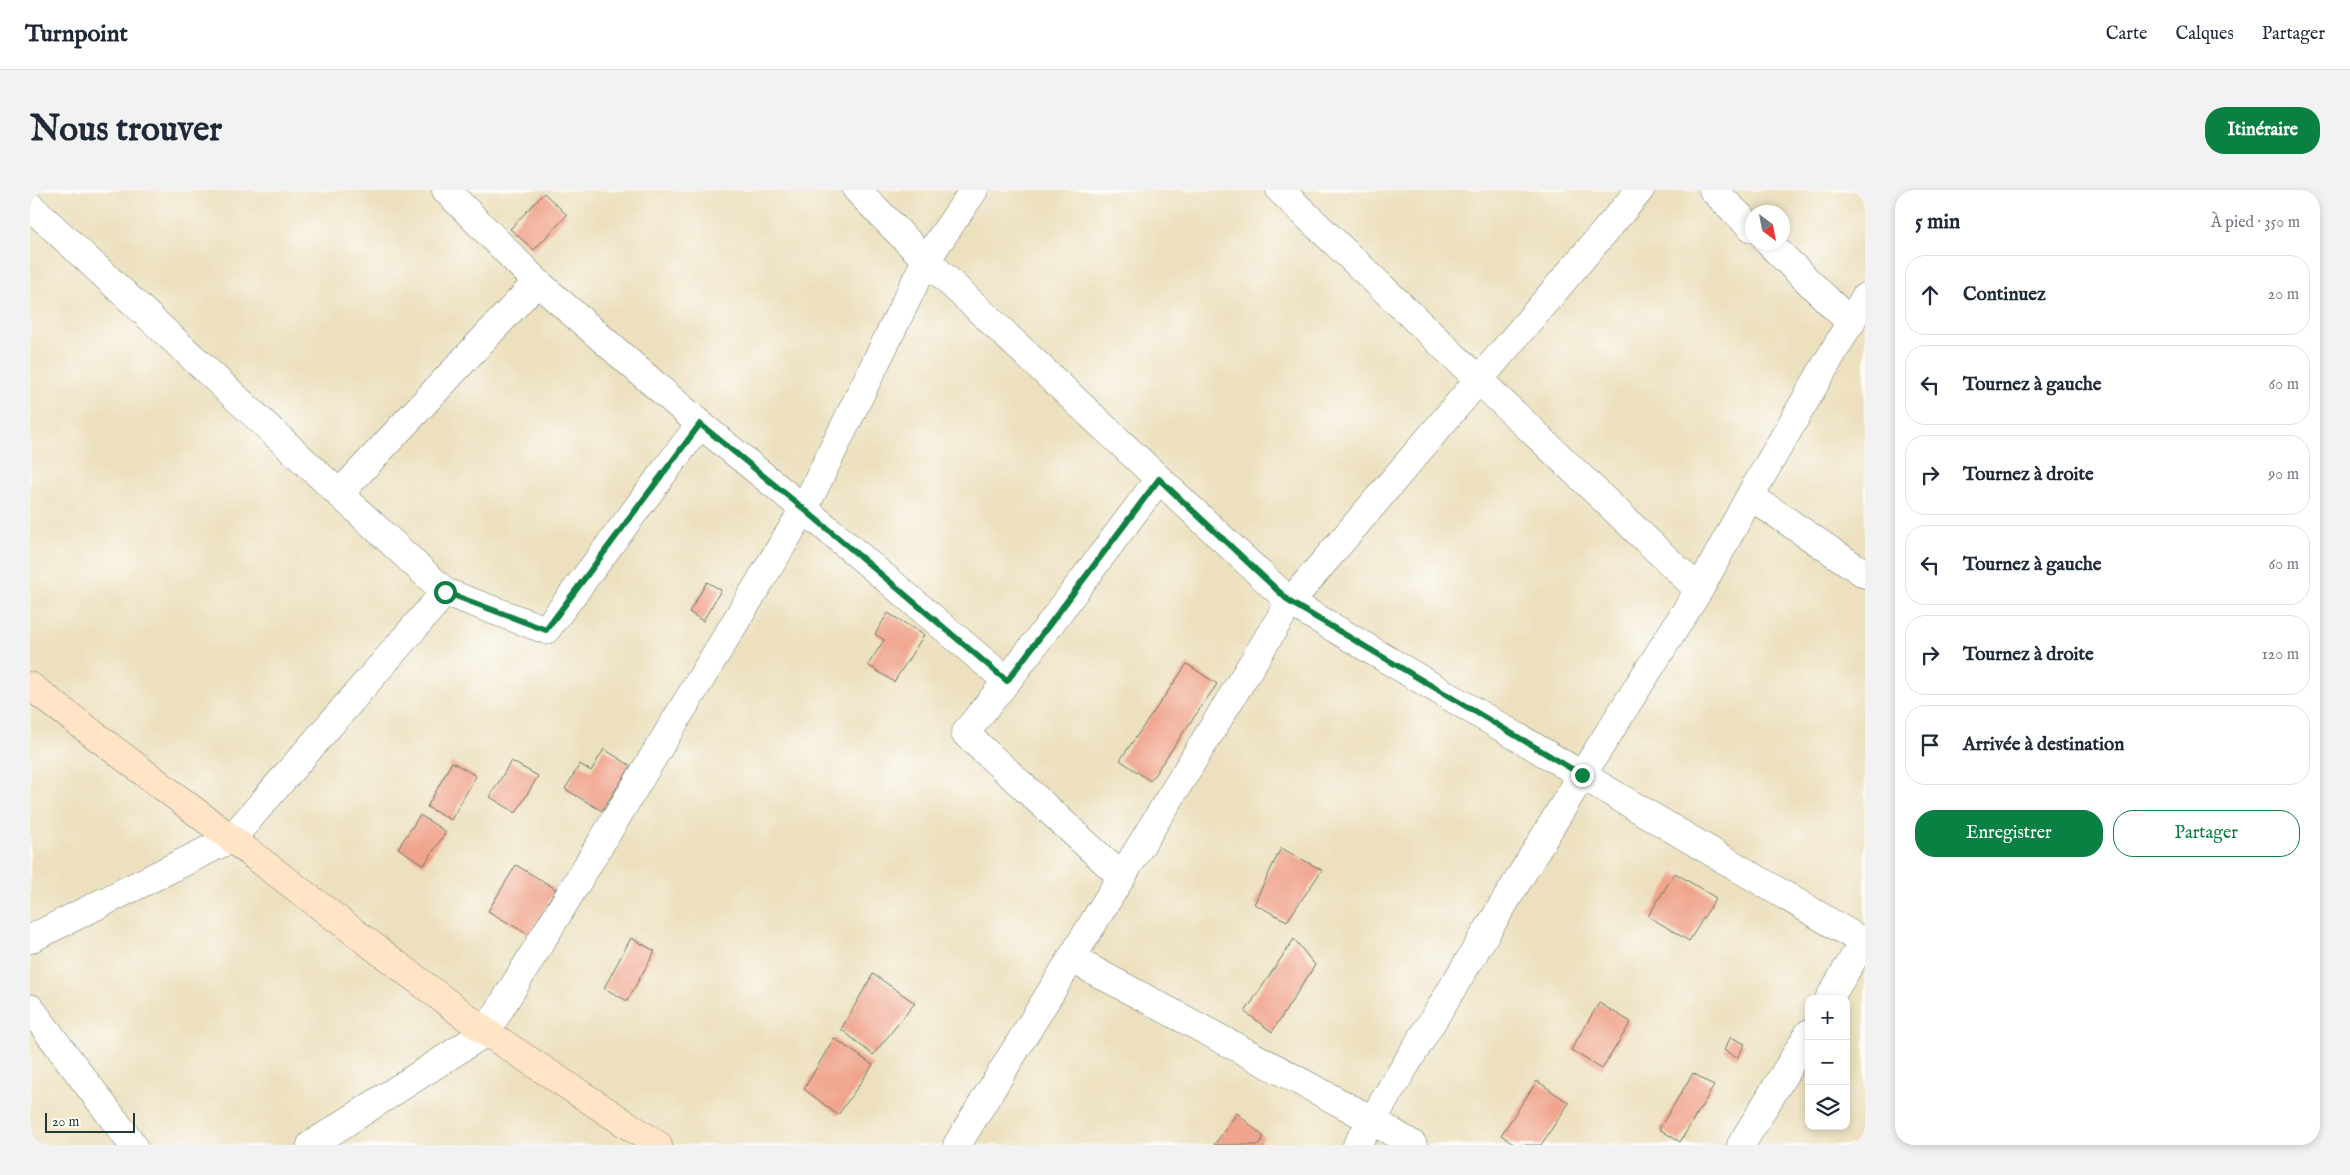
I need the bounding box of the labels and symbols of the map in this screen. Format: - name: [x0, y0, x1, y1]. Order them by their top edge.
- north arrow: [1745, 205, 1790, 250]
- route start: [434, 581, 457, 604]
- route end: [1571, 764, 1594, 787]
- scale bar: [45, 1110, 135, 1133]

